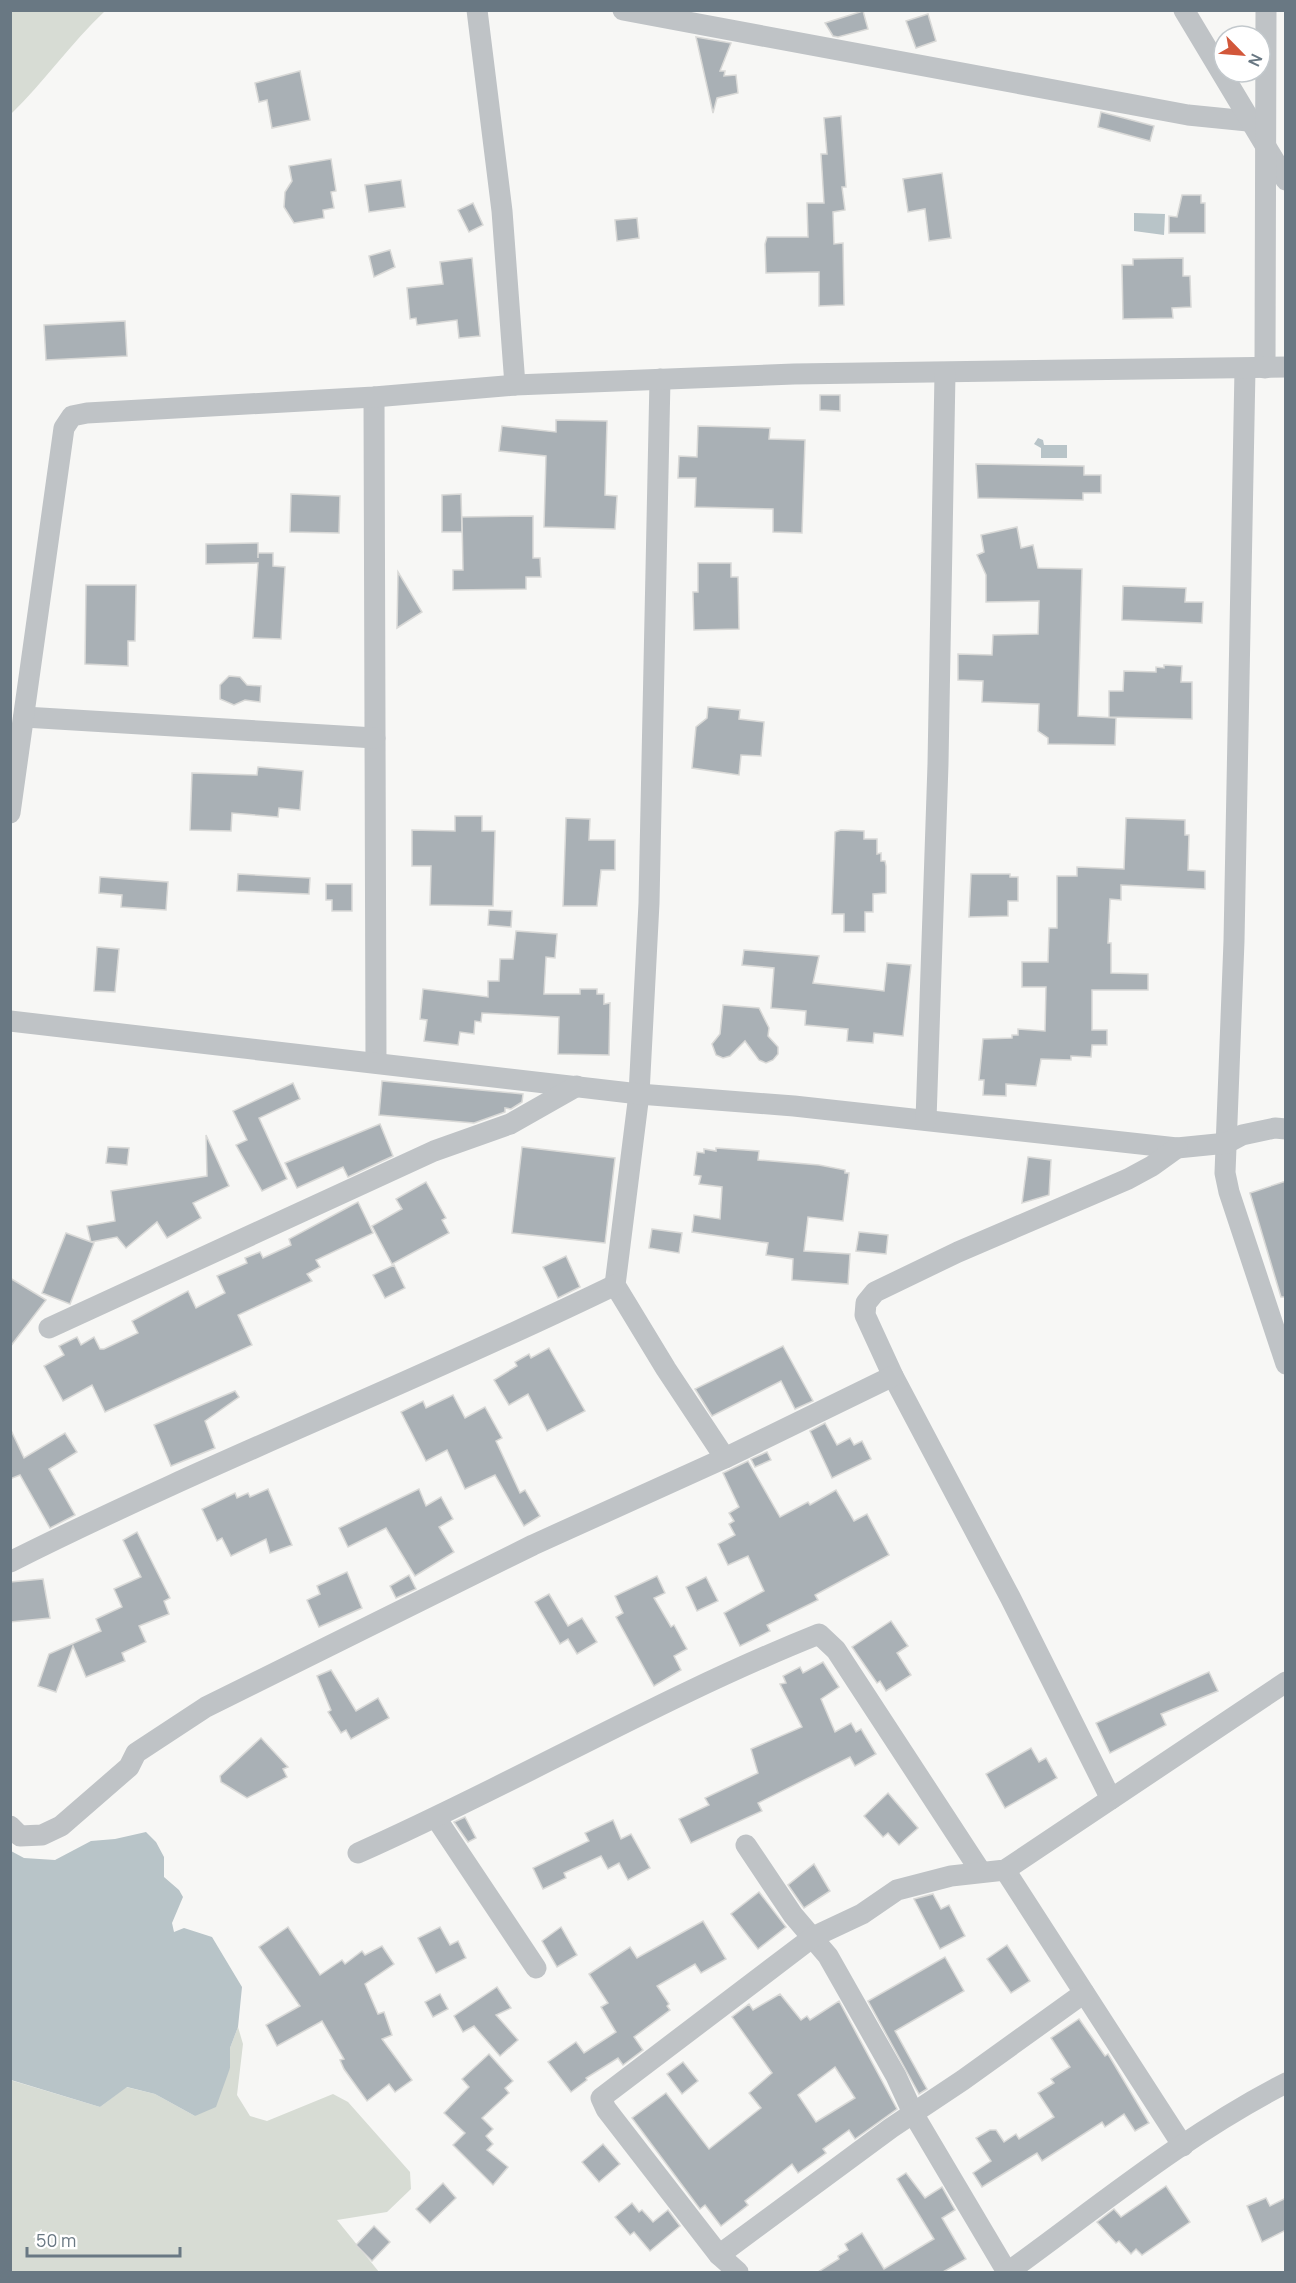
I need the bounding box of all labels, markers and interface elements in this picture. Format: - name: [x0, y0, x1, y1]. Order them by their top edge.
- north arrow: [1212, 24, 1272, 84]
- text: N: [1243, 50, 1268, 70]
- scale bar: [27, 2220, 180, 2258]
- text: 50 m: [36, 2228, 76, 2252]

